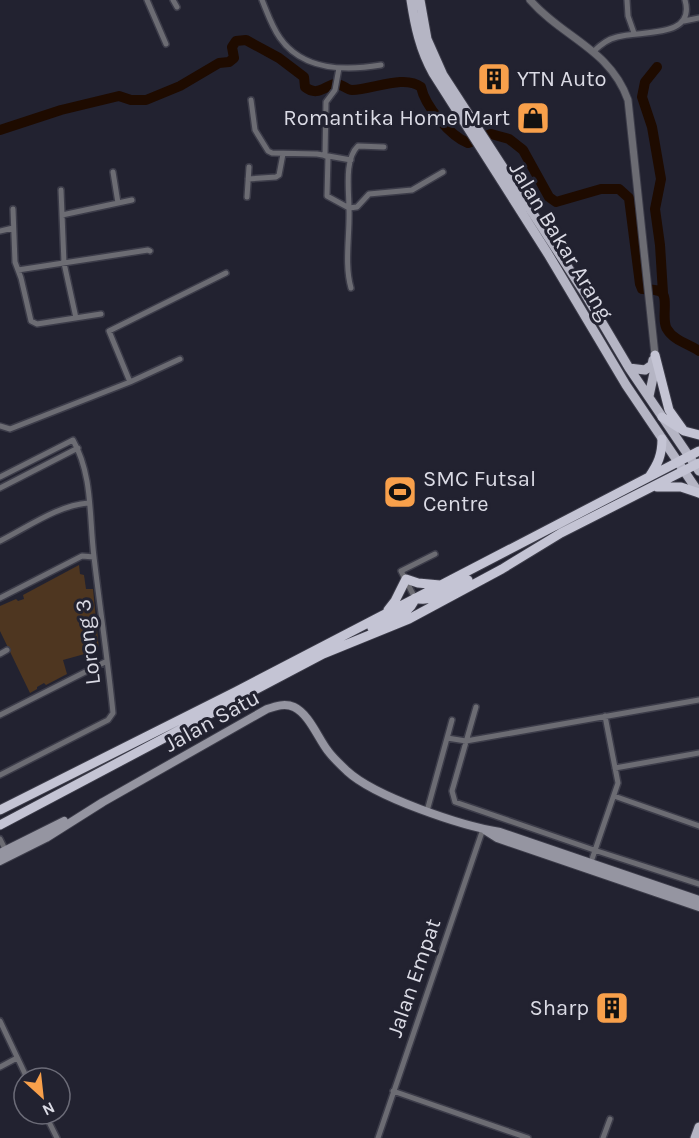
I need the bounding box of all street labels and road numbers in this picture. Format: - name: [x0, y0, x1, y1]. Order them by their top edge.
- street label: Jalan Bakar Arang: [504, 157, 619, 325]
- street label: Lorong 3: [70, 598, 106, 686]
- street label: Jalan Satu: [160, 684, 264, 758]
- street label: Jalan Empat: [382, 915, 446, 1041]

